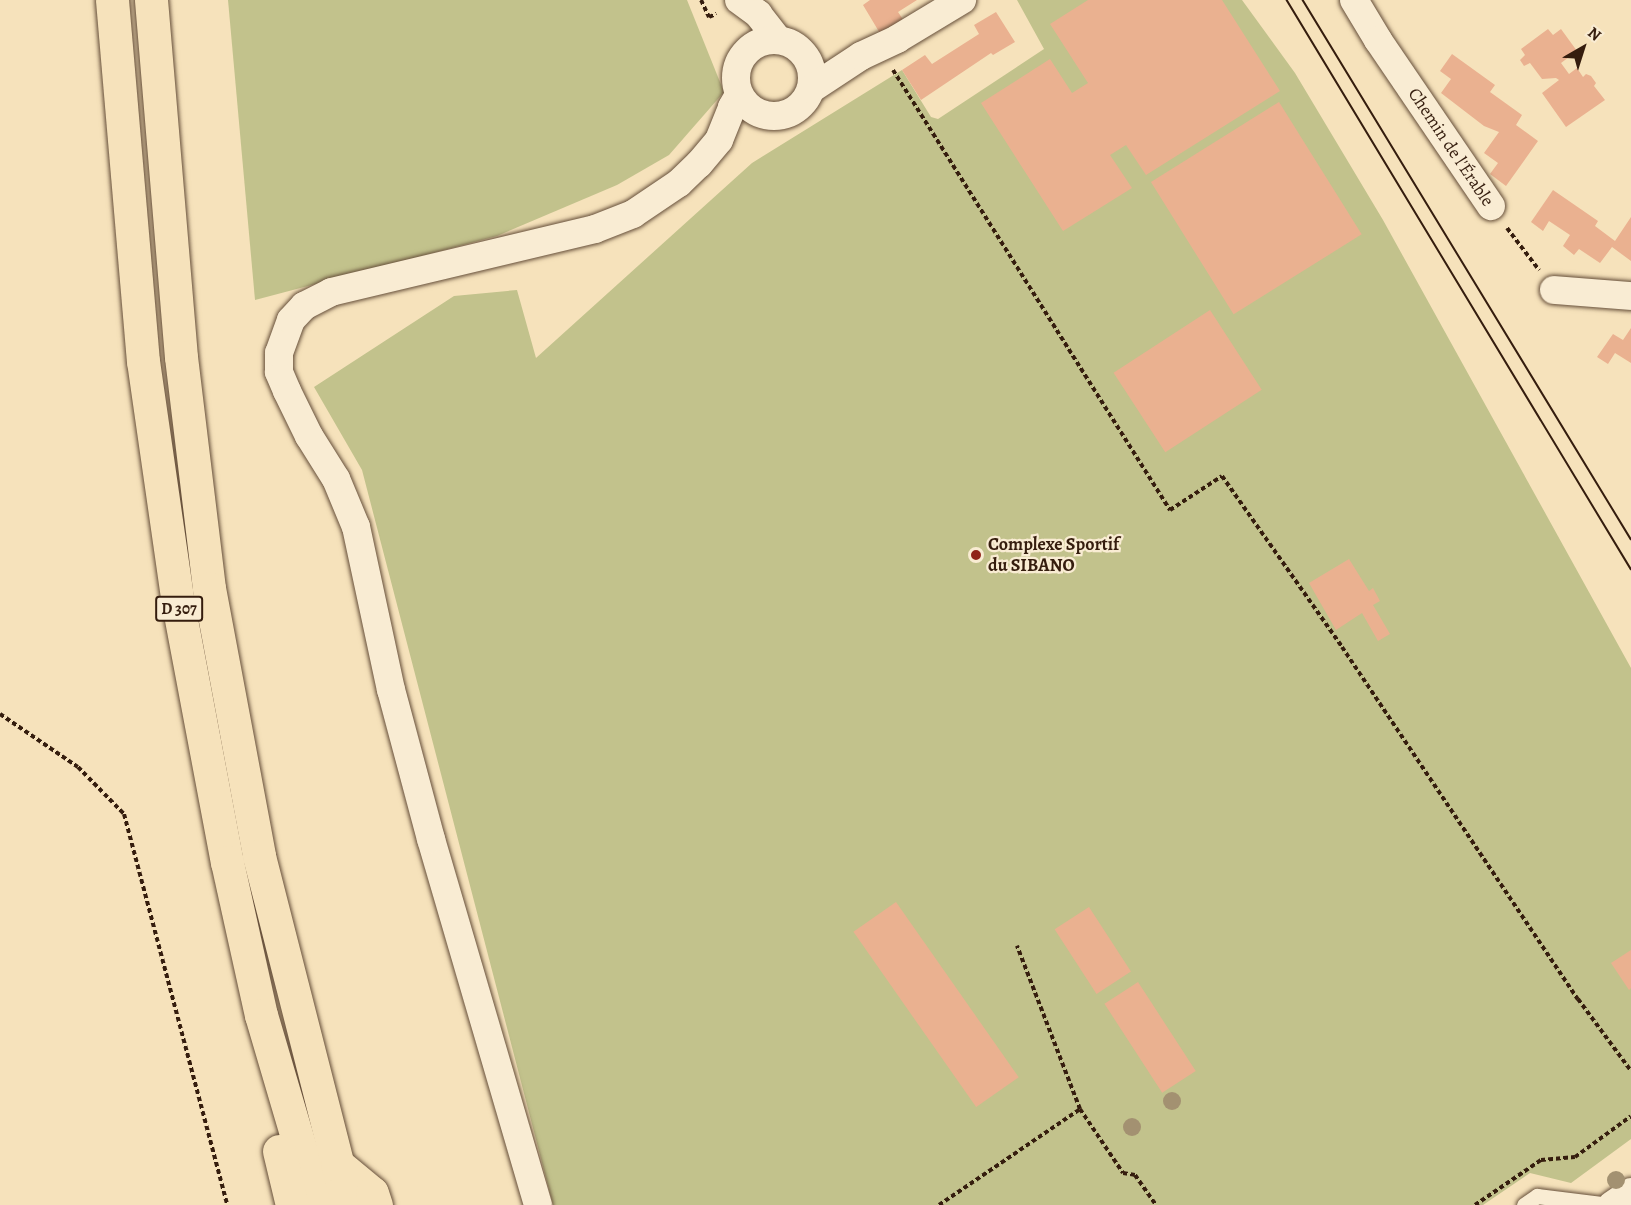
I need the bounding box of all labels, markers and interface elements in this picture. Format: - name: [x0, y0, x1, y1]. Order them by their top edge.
- north arrow: [1553, 18, 1613, 78]
- text: N: [1583, 22, 1606, 46]
- street label: Chemin de l'Érable: [1403, 84, 1499, 210]
- place label: Complexe Sportif du SIBANO: [988, 534, 1119, 576]
- marker: Complexe Sportif du SIBANO: [969, 548, 983, 562]
- road number: D 307: [155, 596, 203, 622]

